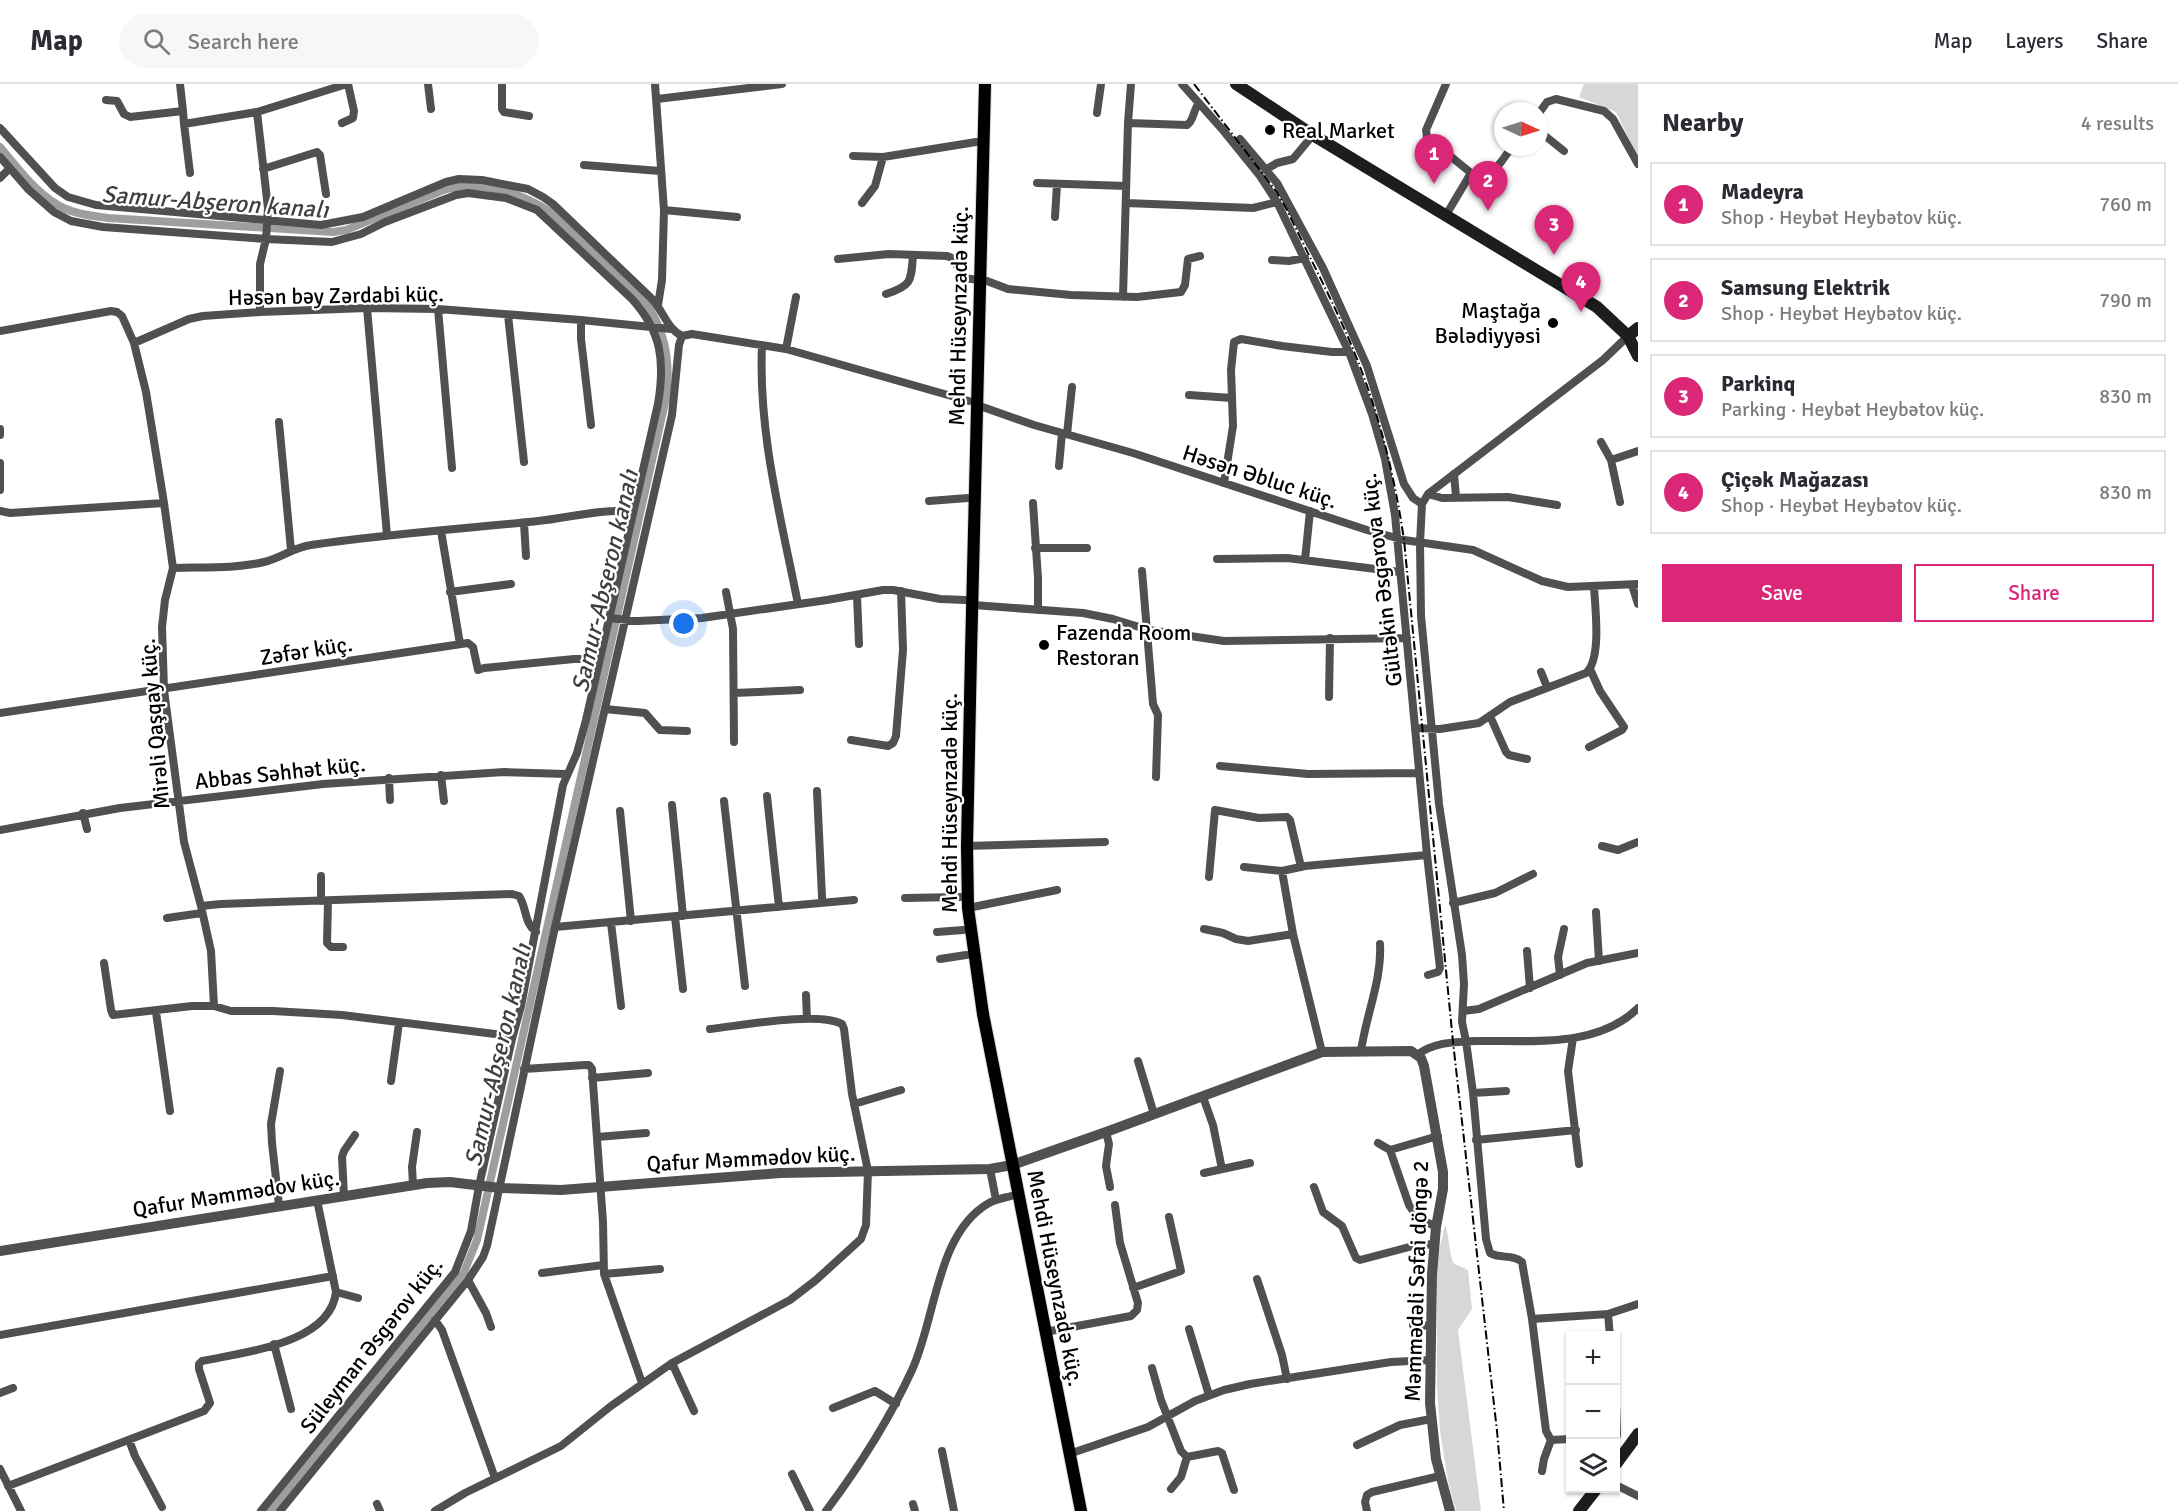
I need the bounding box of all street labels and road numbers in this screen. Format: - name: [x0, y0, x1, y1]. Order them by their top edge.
- street label: Mehdi Hüseynzadə küç.: [943, 206, 974, 426]
- street label: Həsən bəy Zərdabi küç.: [228, 280, 444, 311]
- street label: Həsən Əbluc küç.: [1179, 439, 1341, 514]
- street label: Gültəkin Əsgərova küç.: [1355, 472, 1408, 688]
- street label: Zəfər küç.: [258, 630, 354, 671]
- street label: Mirəli Qaşqay küç.: [134, 637, 175, 810]
- street label: Mehdi Hüseynzadə küç.: [936, 693, 963, 913]
- street label: Abbas Səhhət küç.: [193, 750, 367, 795]
- street label: Qafur Məmmədov küç.: [646, 1140, 856, 1177]
- street label: Məmmədəli Səfai döngə 2: [1399, 1160, 1434, 1402]
- street label: Qafur Məmmədov küç.: [131, 1164, 341, 1223]
- street label: Mehdi Hüseynzadə küç.: [1021, 1168, 1090, 1389]
- street label: Süleyman Əsgərov küç.: [294, 1252, 448, 1439]

